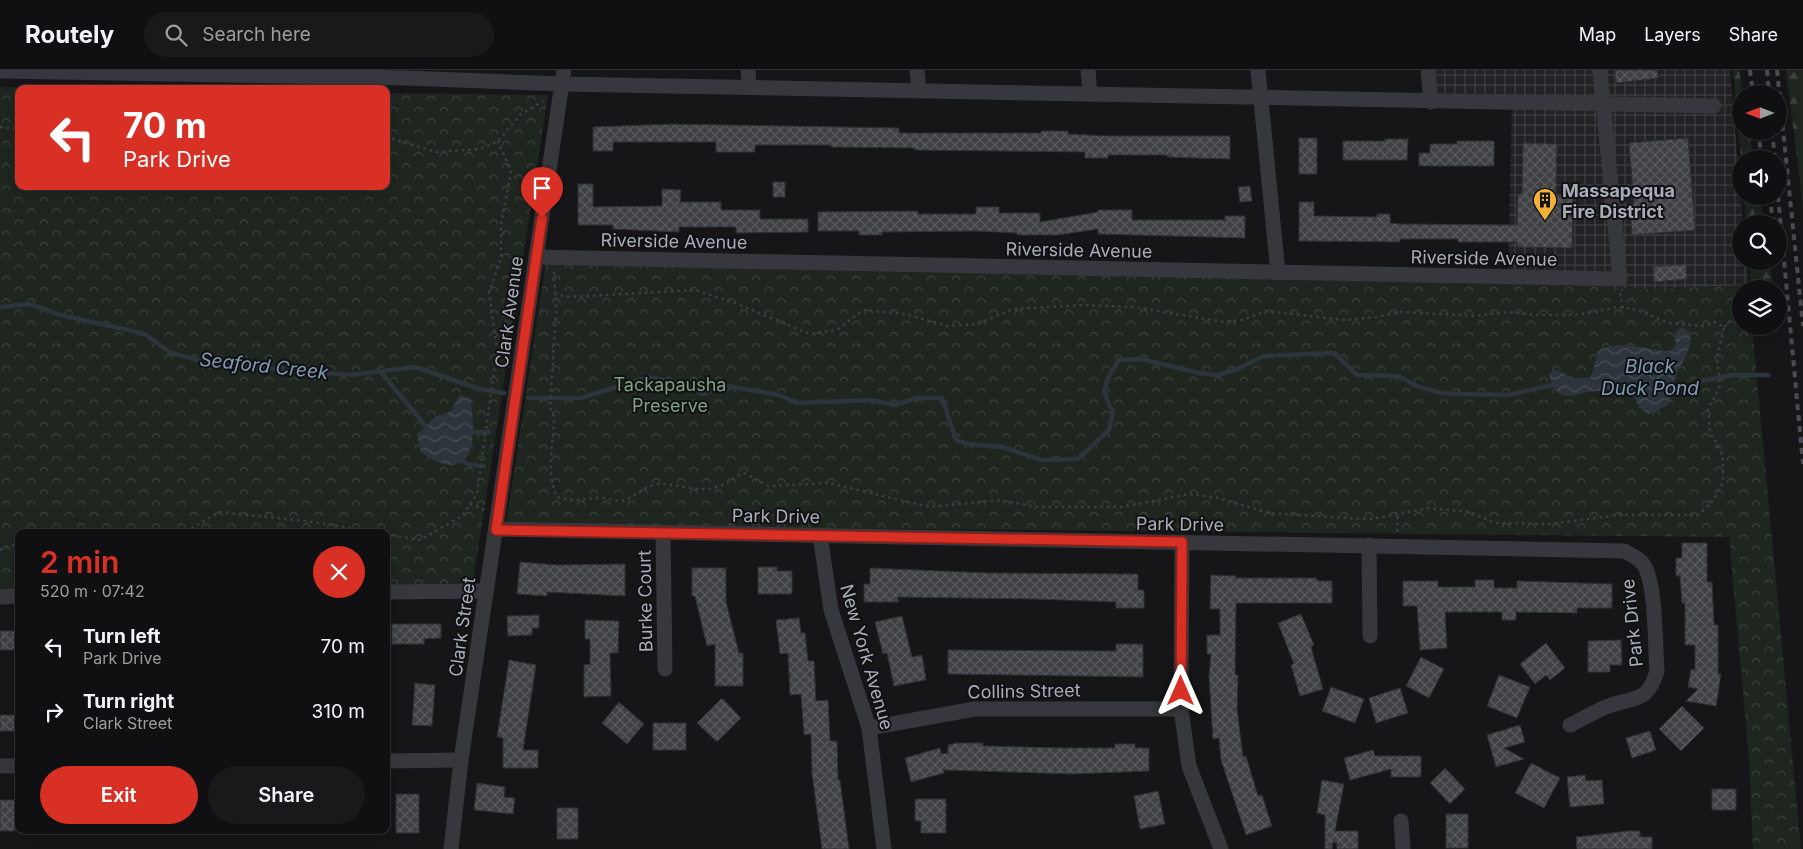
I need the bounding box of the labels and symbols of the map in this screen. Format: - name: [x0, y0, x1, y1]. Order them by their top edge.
- north arrow: [1732, 85, 1788, 140]
- pin: [521, 167, 563, 218]
- place label: Massapequa Fire District: [1562, 180, 1675, 222]
- building icon: Massapequa Fire District: [1532, 187, 1558, 221]
- street label: Riverside Avenue: [600, 229, 748, 253]
- street label: Riverside Avenue: [1005, 238, 1153, 262]
- street label: Riverside Avenue: [1410, 246, 1558, 270]
- street label: Clark Avenue: [491, 255, 527, 369]
- water label: Seaford Creek: [198, 348, 330, 384]
- water label: Black Duck Pond: [1601, 355, 1699, 400]
- park label: Tackapausha Preserve: [614, 374, 726, 416]
- street label: Park Drive: [732, 505, 820, 527]
- street label: Park Drive: [1136, 513, 1224, 535]
- street label: Burke Court: [634, 550, 656, 652]
- street label: Clark Street: [445, 576, 479, 678]
- street label: Park Drive: [1617, 578, 1647, 668]
- street label: New York Avenue: [836, 582, 898, 732]
- position arrow: [1154, 664, 1206, 716]
- street label: Collins Street: [967, 680, 1081, 702]

